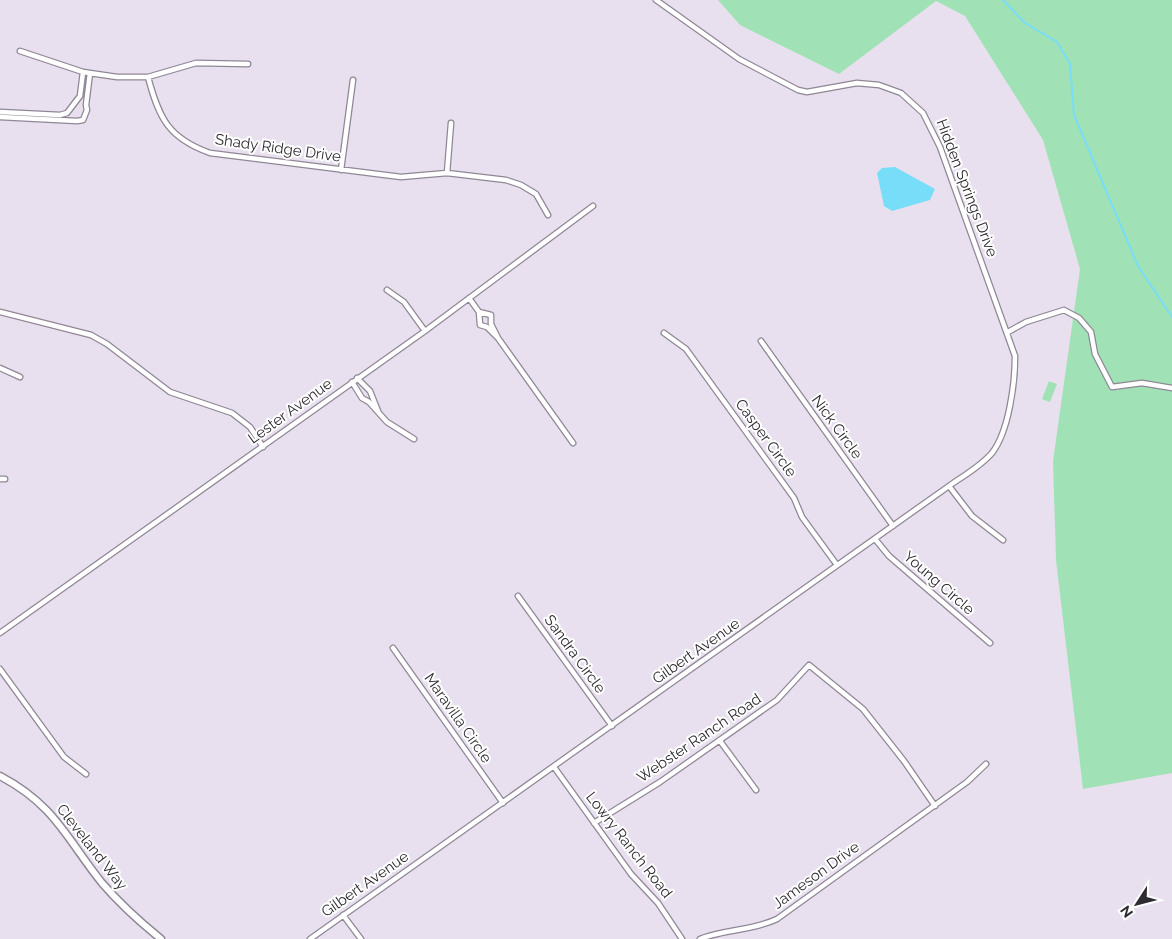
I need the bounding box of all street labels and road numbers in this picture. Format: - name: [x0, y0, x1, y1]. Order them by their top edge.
- street label: Hidden Springs Drive: [932, 117, 1002, 260]
- street label: Shady Ridge Drive: [214, 130, 342, 166]
- street label: Lester Avenue: [245, 374, 336, 447]
- street label: Nick Circle: [808, 392, 866, 463]
- street label: Casper Circle: [732, 395, 800, 481]
- street label: Young Circle: [900, 547, 978, 619]
- street label: Sandra Circle: [541, 611, 610, 697]
- street label: Gilbert Avenue: [649, 614, 743, 688]
- street label: Maravilla Circle: [420, 670, 496, 767]
- street label: Webster Ranch Road: [634, 690, 764, 786]
- street label: Lowry Ranch Road: [582, 788, 676, 902]
- street label: Cleveland Way: [53, 800, 131, 894]
- street label: Jameson Drive: [769, 838, 863, 912]
- street label: Gilbert Avenue: [318, 847, 412, 921]

